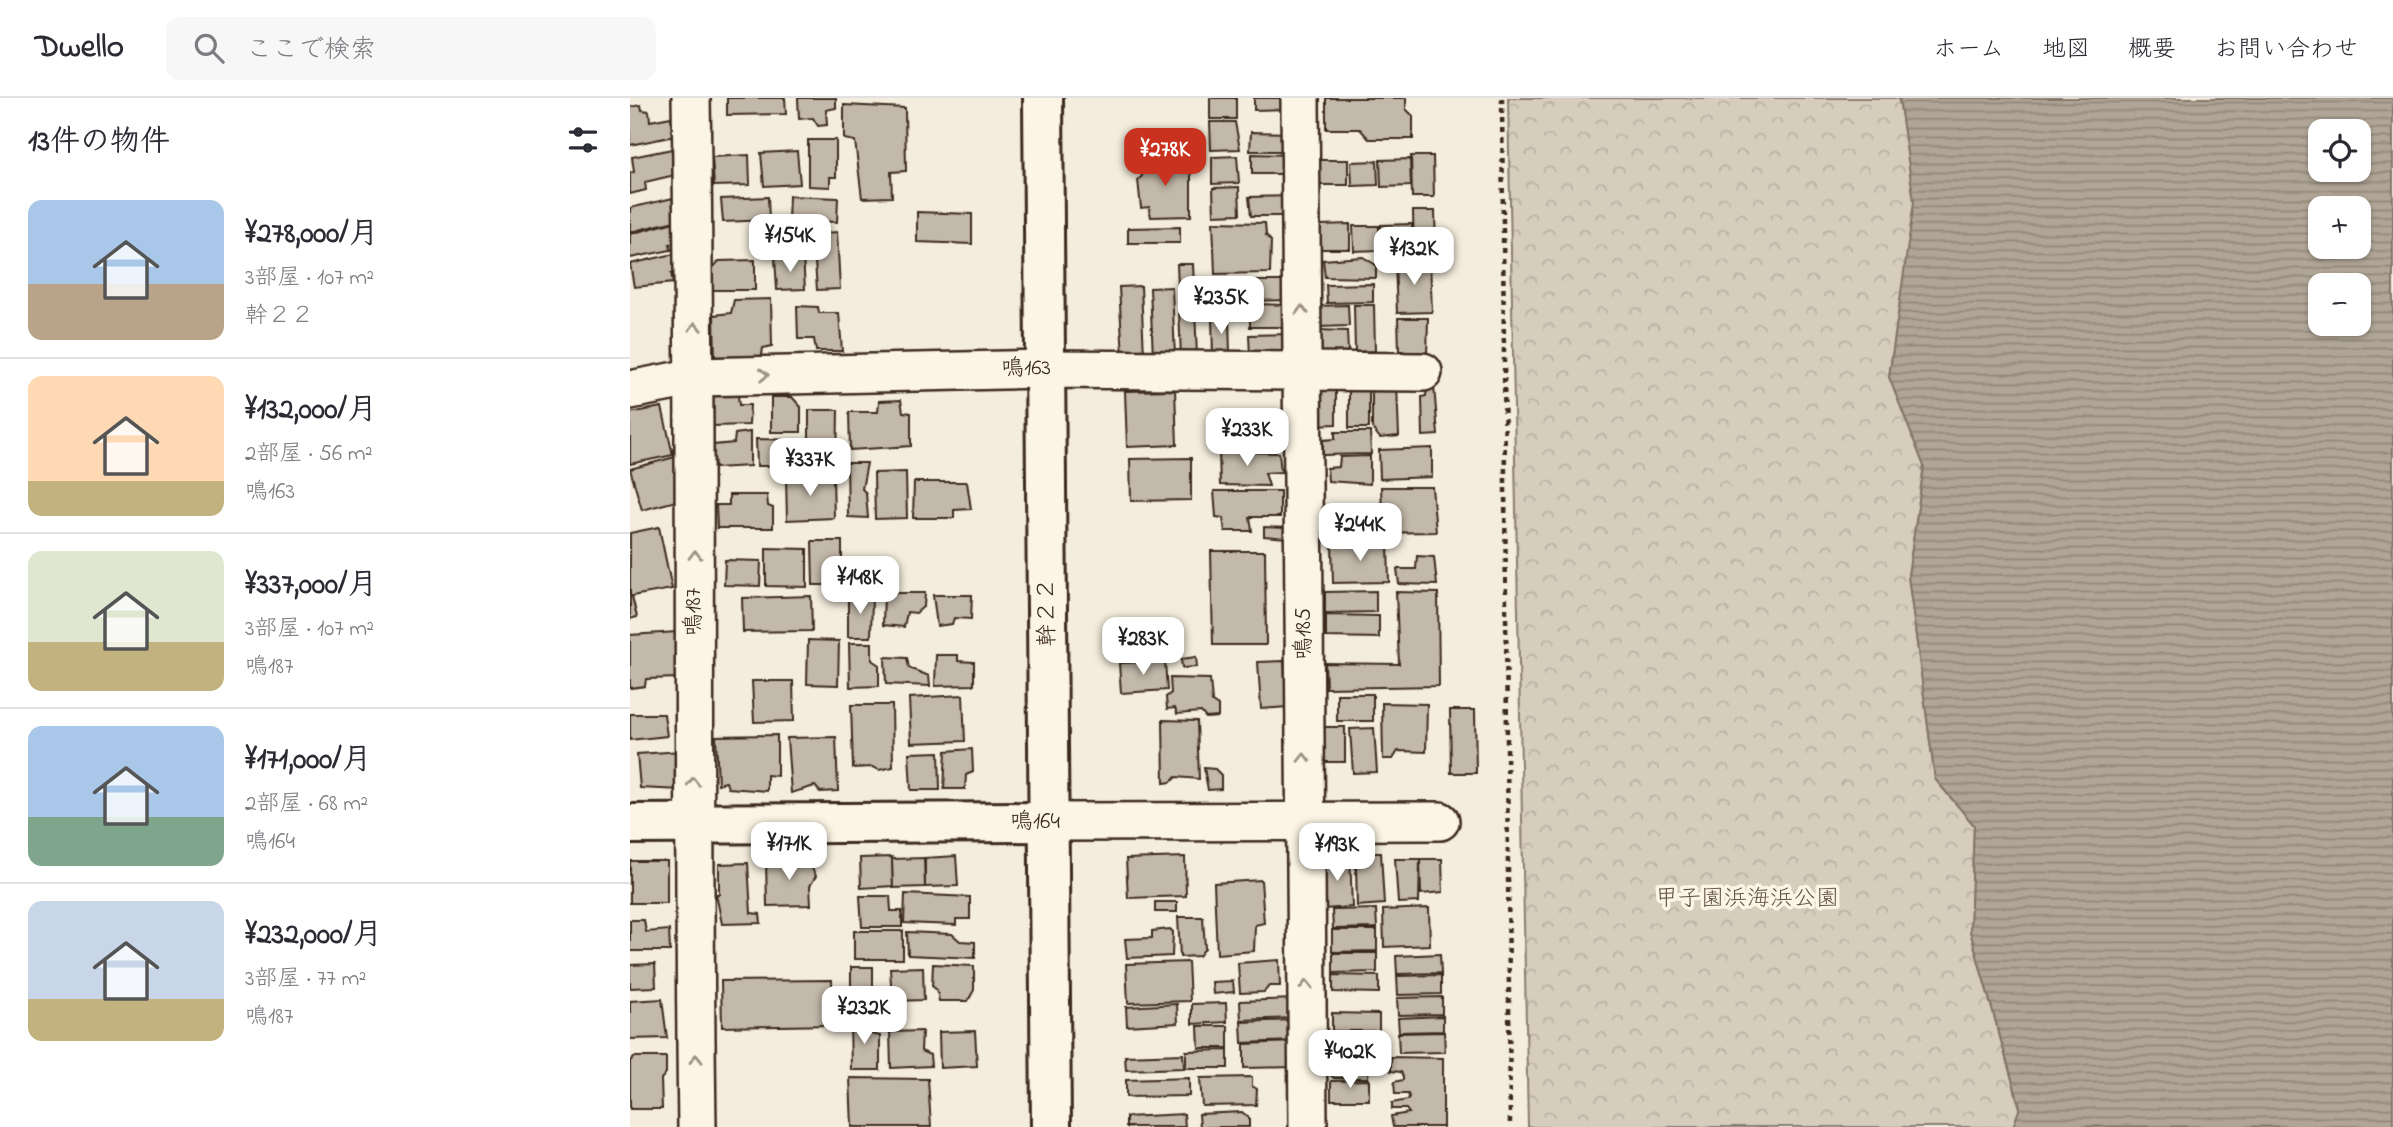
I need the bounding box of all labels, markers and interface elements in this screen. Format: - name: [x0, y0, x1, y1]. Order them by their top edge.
- search box: [166, 17, 656, 80]
- text: Dwello: [35, 24, 124, 72]
- icon: search: [190, 29, 228, 67]
- text: ここで検索: [246, 32, 376, 70]
- text: ホーム: [1933, 33, 2004, 68]
- text: 地図: [2042, 33, 2090, 68]
- text: 概要: [2128, 33, 2176, 68]
- text: お問い合わせ: [2214, 33, 2358, 68]
- map controls: [2308, 119, 2371, 336]
- button: locate: [2308, 119, 2371, 182]
- text: 13件の物件: [28, 121, 170, 165]
- icon: filters: [564, 121, 602, 159]
- pin: ¥278K: [1116, 129, 1214, 188]
- text: ¥278K: [1140, 134, 1190, 167]
- button: +: [2308, 196, 2371, 259]
- text: ¥278,000/月: [245, 213, 379, 257]
- pin: ¥154K: [741, 214, 839, 274]
- text: ¥154K: [765, 220, 815, 253]
- icon: home: [84, 228, 168, 312]
- pin: ¥132K: [1365, 228, 1463, 287]
- text: ¥132K: [1390, 233, 1438, 266]
- text: 3部屋 · 107 m²: [245, 262, 374, 295]
- button: −: [2308, 273, 2371, 336]
- pin: ¥235K: [1172, 276, 1270, 336]
- text: ¥235K: [1194, 282, 1248, 315]
- text: 幹２２: [245, 300, 314, 333]
- one-way arrow: [1294, 304, 1310, 315]
- one-way arrow: [687, 322, 703, 332]
- street label: 鳴163: [1001, 352, 1051, 386]
- one-way arrow: [760, 367, 770, 383]
- text: ¥132,000/月: [245, 389, 377, 433]
- icon: home: [84, 404, 168, 488]
- pin: ¥233K: [1198, 408, 1296, 468]
- text: ¥233K: [1222, 414, 1272, 447]
- text: 2部屋 · 56 m²: [245, 438, 373, 471]
- pin: ¥337K: [761, 438, 859, 498]
- text: ¥337K: [786, 444, 834, 477]
- text: 鳴163: [245, 476, 295, 509]
- pin: ¥244K: [1311, 504, 1409, 563]
- text: ¥244K: [1335, 509, 1385, 542]
- one-way arrow: [687, 549, 703, 560]
- pin: ¥148K: [811, 556, 909, 616]
- text: ¥148K: [837, 562, 883, 595]
- text: ¥337,000/月: [245, 564, 377, 608]
- street label: 幹２２: [1031, 577, 1065, 647]
- icon: home: [84, 579, 168, 663]
- street label: 鳴187: [678, 587, 711, 636]
- street label: 鳴185: [1288, 608, 1321, 660]
- text: 3部屋 · 107 m²: [245, 613, 374, 646]
- pin: ¥283K: [1094, 618, 1192, 677]
- text: ¥283K: [1118, 623, 1168, 656]
- text: 鳴187: [245, 651, 293, 684]
- text: ¥171,000/月: [245, 739, 371, 783]
- one-way arrow: [1296, 752, 1312, 763]
- icon: home: [84, 754, 168, 838]
- one-way arrow: [685, 777, 701, 787]
- text: 2部屋 · 68 m²: [245, 788, 368, 821]
- street label: 鳴164: [1010, 806, 1060, 839]
- pin: ¥171K: [740, 822, 838, 882]
- pin: ¥193K: [1288, 824, 1386, 883]
- text: 鳴164: [245, 826, 295, 859]
- text: ¥171K: [767, 828, 811, 861]
- text: ¥193K: [1315, 829, 1359, 862]
- park label: 甲子園浜海浜公園: [1655, 883, 1839, 916]
- text: ¥232,000/月: [245, 914, 382, 958]
- icon: home: [84, 929, 168, 1013]
- text: 3部屋 · 77 m²: [245, 963, 366, 996]
- one-way arrow: [1298, 980, 1314, 990]
- pin: ¥232K: [815, 986, 913, 1046]
- text: ¥232K: [838, 992, 890, 1025]
- text: 鳴187: [245, 1001, 293, 1034]
- pin: ¥402K: [1301, 1030, 1399, 1090]
- text: ¥402K: [1325, 1036, 1375, 1069]
- one-way arrow: [688, 1053, 704, 1064]

